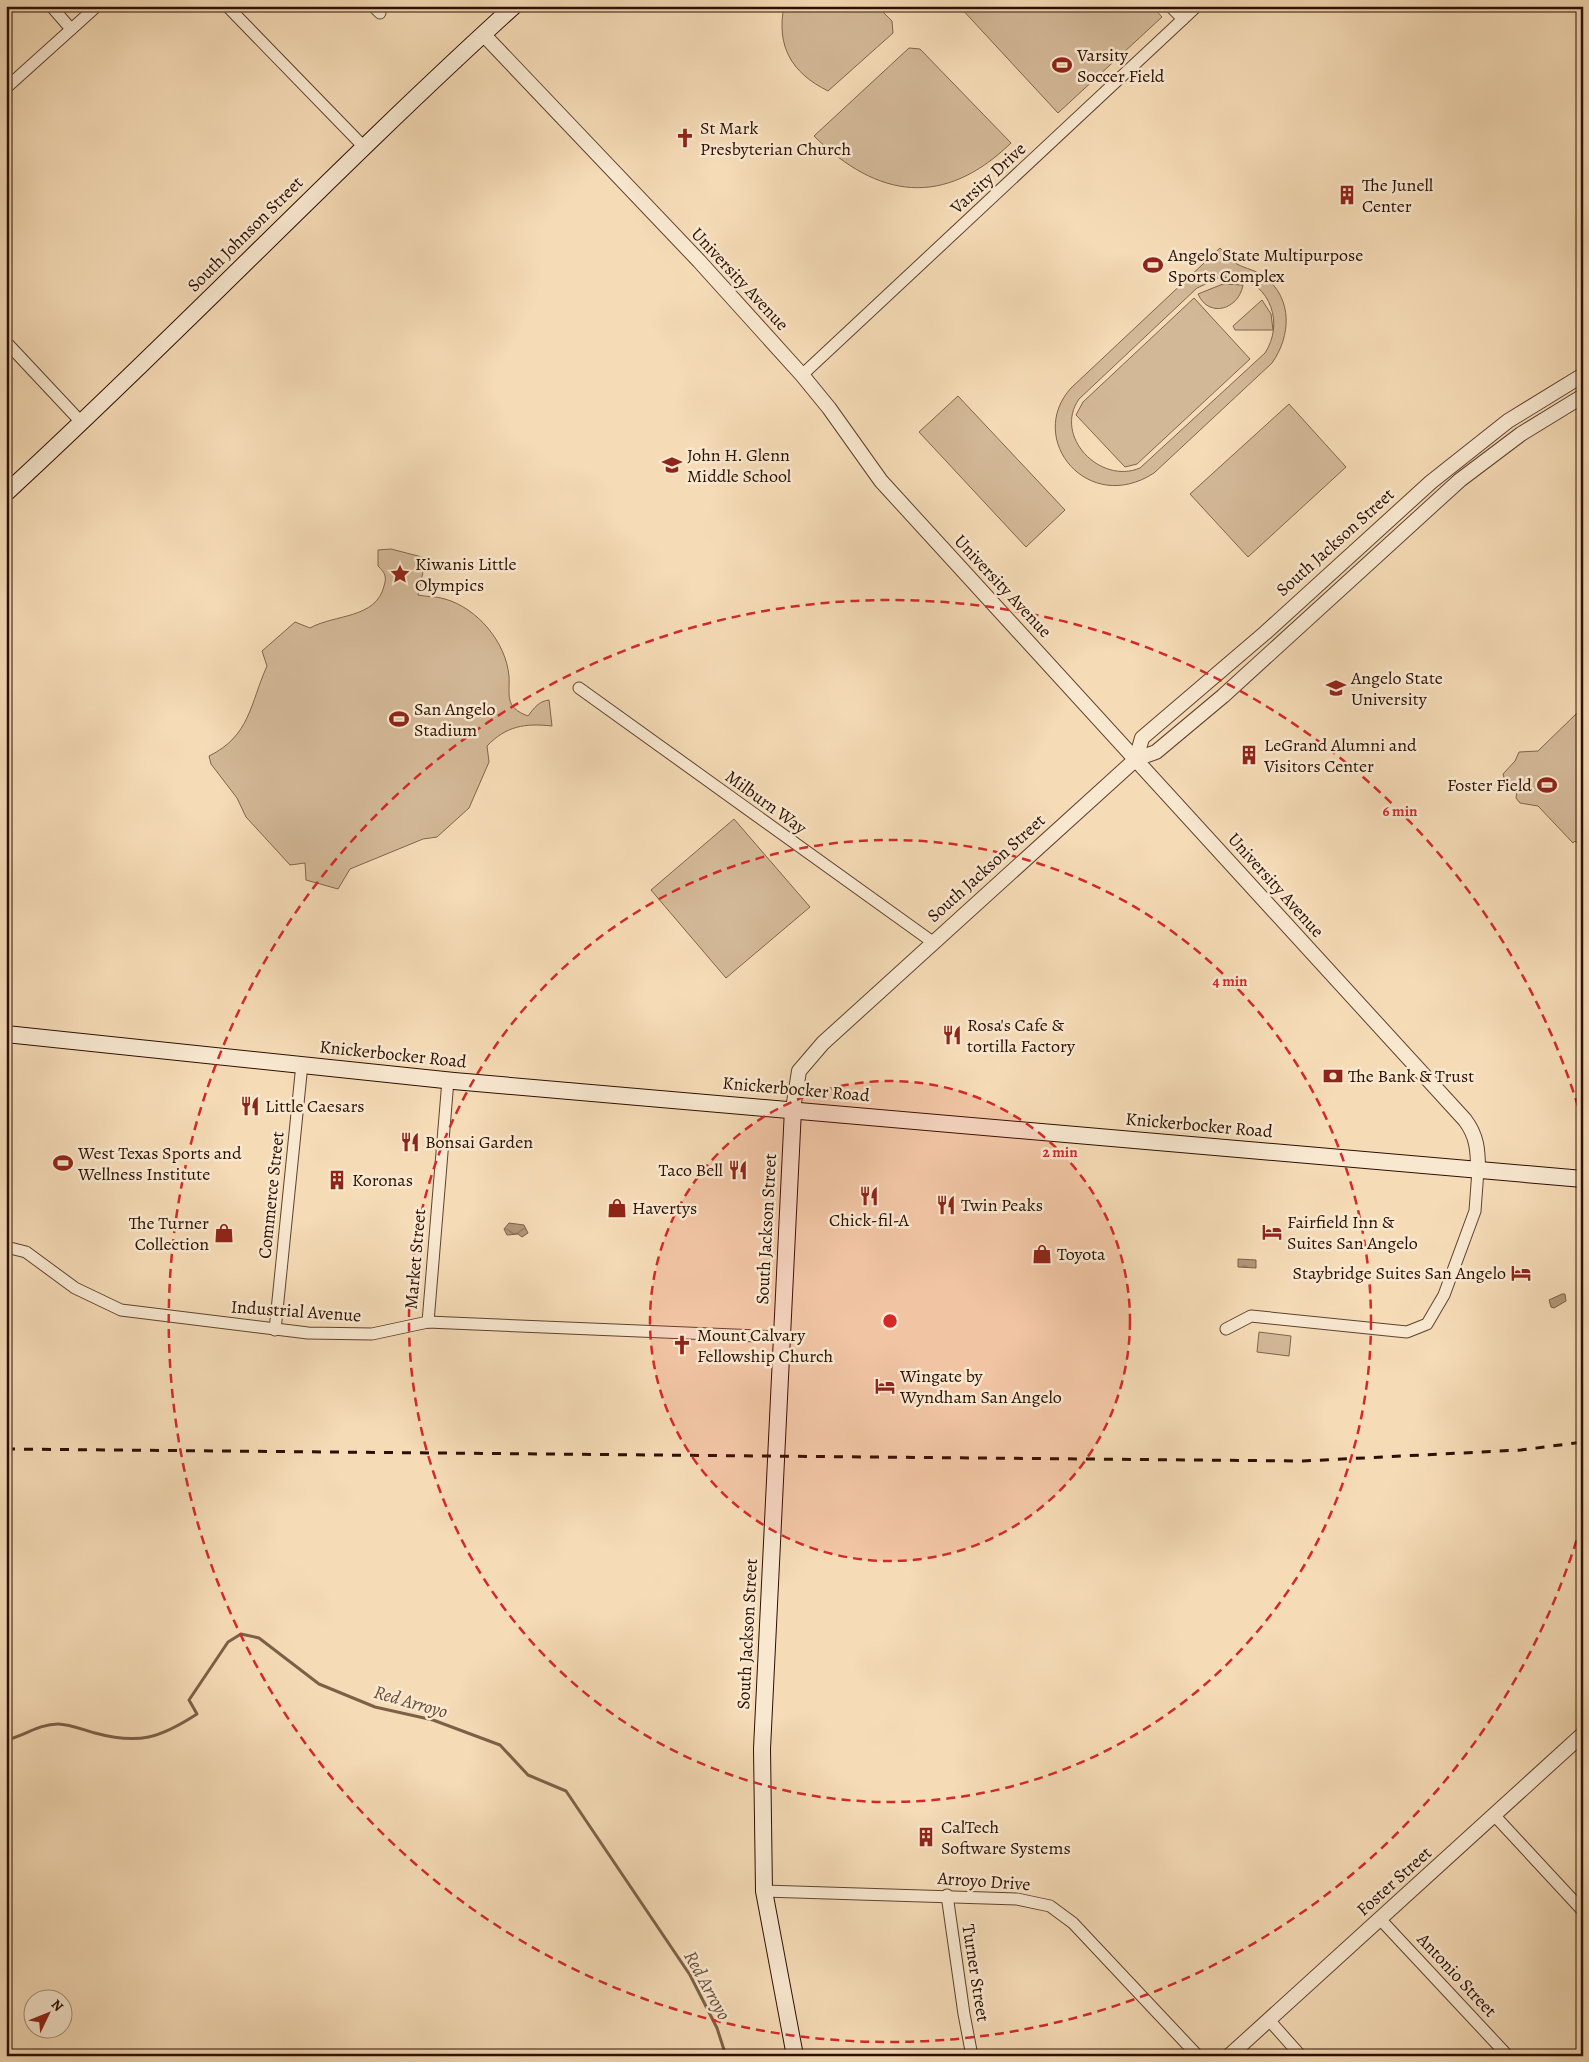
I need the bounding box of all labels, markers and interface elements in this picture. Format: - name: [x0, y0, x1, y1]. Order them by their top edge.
- place label: Varsity Soccer Field: [1076, 43, 1165, 88]
- sports icon: Varsity Soccer Field: [1051, 54, 1073, 76]
- place label: St Mark Presbyterian Church: [700, 116, 851, 161]
- church icon: St Mark Presbyterian Church: [674, 127, 696, 149]
- street label: Varsity Drive: [944, 137, 1031, 220]
- street label: South Johnson Street: [182, 171, 308, 297]
- place label: The Junell Center: [1362, 173, 1434, 218]
- building icon: The Junell Center: [1336, 184, 1358, 206]
- street label: University Avenue: [686, 222, 794, 336]
- place label: Angelo State Multipurpose Sports Complex: [1167, 243, 1363, 288]
- sports icon: Angelo State Multipurpose Sports Complex: [1142, 254, 1164, 276]
- place label: John H. Glenn Middle School: [687, 443, 792, 488]
- school or university icon: John H. Glenn Middle School: [661, 454, 683, 476]
- street label: South Jackson Street: [1271, 482, 1399, 602]
- street label: University Avenue: [949, 529, 1057, 643]
- place label: Kiwanis Little Olympics: [415, 552, 516, 597]
- place icon: Kiwanis Little Olympics: [389, 563, 411, 585]
- place label: Angelo State University: [1350, 666, 1443, 711]
- school or university icon: Angelo State University: [1325, 677, 1347, 699]
- place label: San Angelo Stadium: [414, 697, 495, 742]
- sports icon: San Angelo Stadium: [388, 708, 410, 730]
- place label: LeGrand Alumni and Visitors Center: [1263, 733, 1417, 778]
- building icon: LeGrand Alumni and Visitors Center: [1238, 744, 1260, 766]
- street label: Milburn Way: [720, 764, 812, 840]
- place label: Foster Field: [1447, 773, 1532, 797]
- sports icon: Foster Field: [1536, 774, 1558, 796]
- text: 6 min: [1383, 801, 1418, 821]
- street label: South Jackson Street: [922, 808, 1050, 928]
- street label: University Avenue: [1223, 828, 1329, 942]
- text: 4 min: [1212, 971, 1248, 991]
- place label: Rosa's Cafe & tortilla Factory: [967, 1013, 1076, 1058]
- restaurant icon: Rosa's Cafe & tortilla Factory: [941, 1024, 963, 1046]
- street label: Knickerbocker Road: [318, 1034, 468, 1074]
- place label: The Bank & Trust: [1348, 1064, 1474, 1088]
- bank icon: The Bank & Trust: [1322, 1065, 1344, 1087]
- street label: Knickerbocker Road: [721, 1071, 871, 1107]
- place label: Little Caesars: [265, 1094, 365, 1118]
- restaurant icon: Little Caesars: [239, 1095, 261, 1117]
- street label: Knickerbocker Road: [1124, 1107, 1274, 1143]
- street label: Commerce Street: [252, 1130, 290, 1260]
- place label: Bonsai Garden: [425, 1130, 533, 1154]
- restaurant icon: Bonsai Garden: [399, 1131, 421, 1153]
- place label: West Texas Sports and Wellness Institute: [77, 1141, 242, 1186]
- text: 2 min: [1042, 1142, 1078, 1162]
- sports icon: West Texas Sports and Wellness Institute: [52, 1152, 74, 1174]
- street label: South Jackson Street: [750, 1153, 782, 1305]
- place label: Taco Bell: [658, 1158, 724, 1182]
- restaurant icon: Taco Bell: [727, 1159, 749, 1181]
- place label: Koronas: [352, 1168, 413, 1192]
- building icon: Koronas: [326, 1169, 348, 1191]
- restaurant icon: Chick-fil-A: [858, 1185, 880, 1207]
- place label: Twin Peaks: [961, 1193, 1043, 1217]
- restaurant icon: Twin Peaks: [935, 1194, 957, 1216]
- place label: Havertys: [632, 1196, 697, 1220]
- shop icon: Havertys: [606, 1197, 628, 1219]
- street label: Market Street: [399, 1208, 431, 1310]
- place label: Chick-fil-A: [829, 1208, 910, 1232]
- place label: Fairfield Inn & Suites San Angelo: [1287, 1210, 1418, 1255]
- place label: The Turner Collection: [129, 1211, 209, 1256]
- hotel icon: Fairfield Inn & Suites San Angelo: [1261, 1221, 1283, 1243]
- shop icon: The Turner Collection: [213, 1222, 235, 1244]
- place label: Toyota: [1057, 1242, 1106, 1266]
- shop icon: Toyota: [1031, 1243, 1053, 1265]
- place label: Staybridge Suites San Angelo: [1292, 1261, 1506, 1285]
- hotel icon: Staybridge Suites San Angelo: [1510, 1262, 1532, 1284]
- street label: Industrial Avenue: [230, 1294, 362, 1328]
- centre of rings: [881, 1312, 899, 1330]
- place label: Mount Calvary Fellowship Church: [697, 1323, 834, 1368]
- church icon: Mount Calvary Fellowship Church: [671, 1334, 693, 1356]
- place label: Wingate by Wyndham San Angelo: [899, 1364, 1062, 1409]
- hotel icon: Wingate by Wyndham San Angelo: [874, 1375, 896, 1397]
- street label: South Jackson Street: [731, 1558, 763, 1710]
- water label: Red Arroyo: [371, 1679, 451, 1725]
- place label: CalTech Software Systems: [941, 1815, 1071, 1860]
- building icon: CalTech Software Systems: [915, 1826, 937, 1848]
- street label: Foster Street: [1351, 1841, 1437, 1921]
- street label: Arroyo Drive: [936, 1866, 1031, 1896]
- street label: Turner Street: [956, 1922, 996, 2024]
- street label: Antonio Street: [1411, 1927, 1502, 2022]
- water label: Red Arroyo: [677, 1946, 737, 2025]
- north arrow: [22, 1990, 72, 2040]
- text: N: [47, 1995, 68, 2016]

